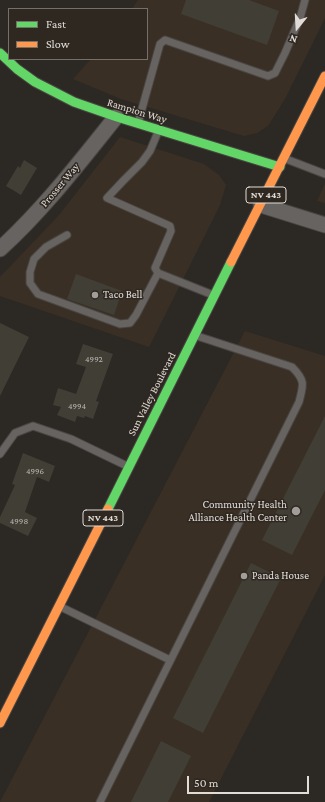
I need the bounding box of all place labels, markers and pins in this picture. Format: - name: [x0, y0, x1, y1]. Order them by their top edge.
- place label: Taco Bell: [103, 288, 142, 302]
- marker: Taco Bell: [90, 290, 100, 300]
- place label: Community Health Alliance Health Center: [189, 498, 287, 524]
- marker: Community Health Alliance Health Center: [290, 505, 302, 517]
- place label: Panda House: [252, 569, 309, 583]
- marker: Panda House: [239, 571, 249, 581]

